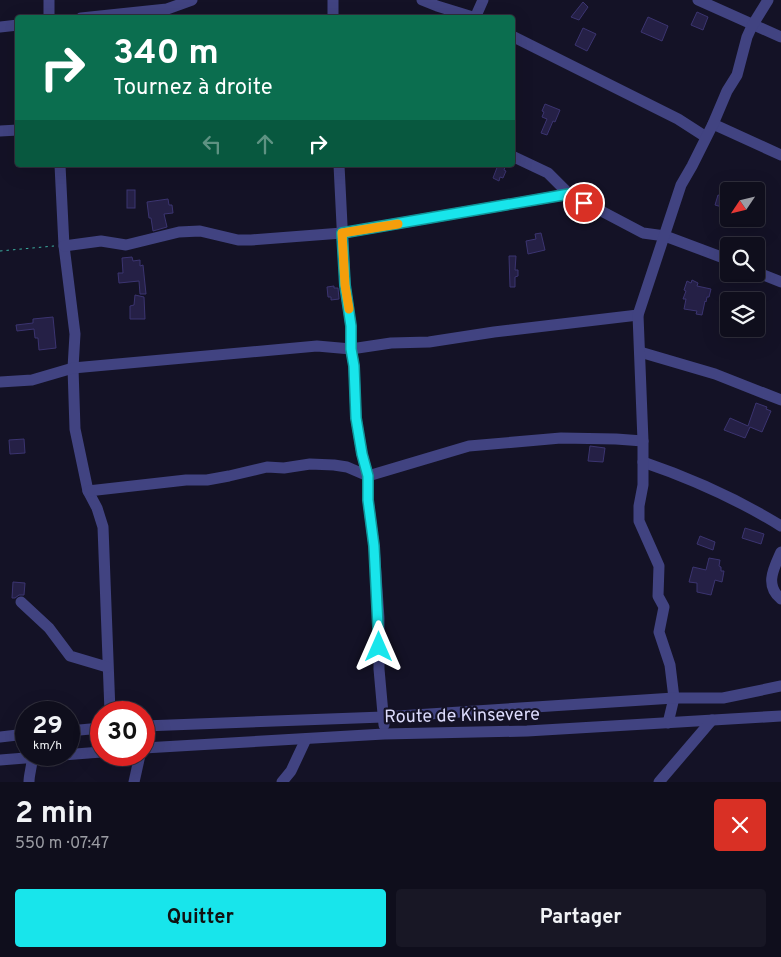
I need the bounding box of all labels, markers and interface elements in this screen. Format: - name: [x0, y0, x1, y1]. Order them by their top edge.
- text: 340 m: [113, 32, 219, 76]
- icon: right: [30, 35, 95, 100]
- text: Tournez à droite: [113, 75, 273, 102]
- icon: left: [198, 130, 226, 158]
- icon: ahead: [251, 130, 279, 158]
- icon: right: [304, 130, 332, 158]
- pin: [563, 182, 605, 224]
- north arrow: [720, 182, 765, 228]
- map controls: [720, 182, 765, 337]
- icon: arrive: [570, 189, 598, 217]
- button: search: [720, 237, 765, 282]
- button: layers: [720, 292, 765, 337]
- position arrow: [352, 620, 404, 672]
- speed limit sign: 30: [90, 701, 155, 766]
- street label: Route de Kinsevere: [384, 704, 540, 729]
- text: 29: [32, 711, 63, 743]
- text: km/h: [33, 738, 62, 754]
- text: 2 min: [15, 796, 93, 833]
- button: close: [714, 799, 766, 851]
- text: 550 m · 07:47: [15, 834, 109, 854]
- button: Quitter: [15, 889, 386, 947]
- button: Partager: [396, 889, 766, 947]

